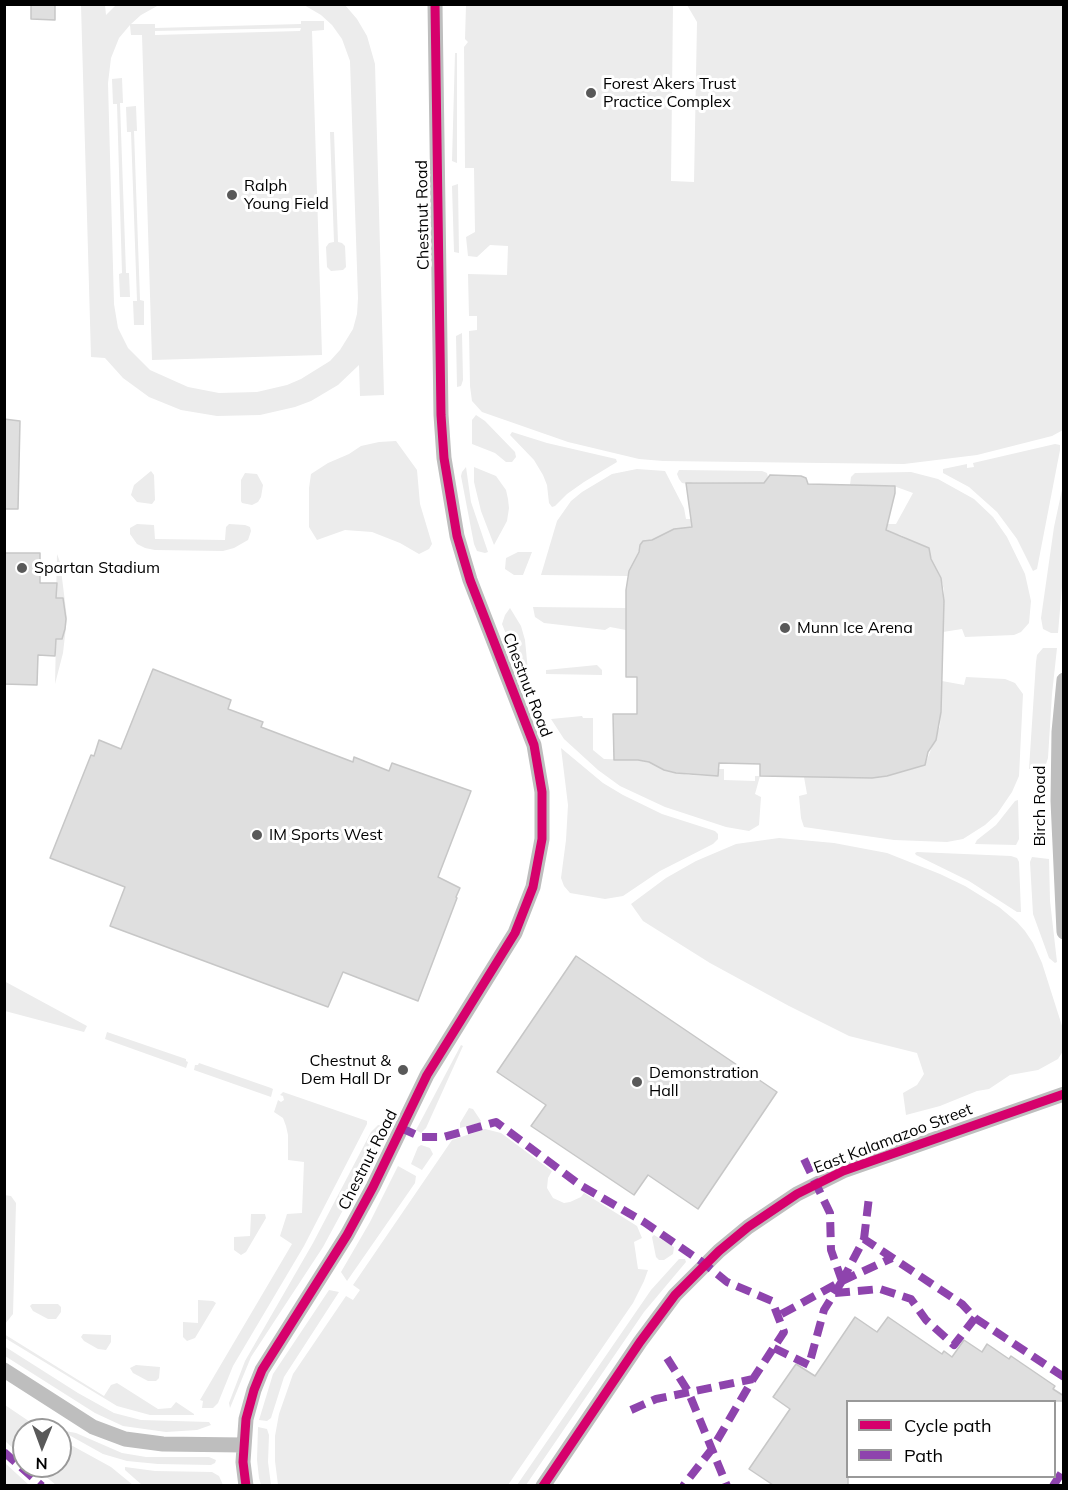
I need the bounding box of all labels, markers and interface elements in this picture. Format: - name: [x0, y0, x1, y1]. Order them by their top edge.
- place label: Forest Akers Trust Practice Complex: [603, 74, 736, 112]
- marker: Forest Akers Trust Practice Complex: [584, 86, 598, 100]
- street label: Chestnut Road: [412, 160, 434, 270]
- place label: Ralph Young Field: [244, 176, 329, 214]
- marker: Ralph Young Field: [225, 188, 239, 202]
- place label: Spartan Stadium: [34, 558, 160, 578]
- marker: Spartan Stadium: [15, 561, 29, 575]
- place label: Munn Ice Arena: [797, 618, 913, 638]
- marker: Munn Ice Arena: [778, 621, 792, 635]
- street label: Chestnut Road: [498, 630, 556, 740]
- street label: Birch Road: [1030, 765, 1050, 847]
- place label: IM Sports West: [269, 825, 383, 845]
- marker: IM Sports West: [250, 828, 264, 842]
- place label: Chestnut & Dem Hall Dr: [301, 1051, 391, 1089]
- marker: Chestnut & Dem Hall Dr: [396, 1063, 410, 1077]
- place label: Demonstration Hall: [649, 1063, 759, 1101]
- marker: Demonstration Hall: [630, 1075, 644, 1089]
- street label: East Kalamazoo Street: [811, 1100, 975, 1178]
- street label: Chestnut Road: [334, 1107, 402, 1213]
- legend: [846, 1400, 1056, 1478]
- text: Cycle path: [904, 1414, 991, 1437]
- north arrow: [12, 1418, 72, 1478]
- text: Path: [904, 1444, 943, 1467]
- text: N: [36, 1454, 48, 1474]

